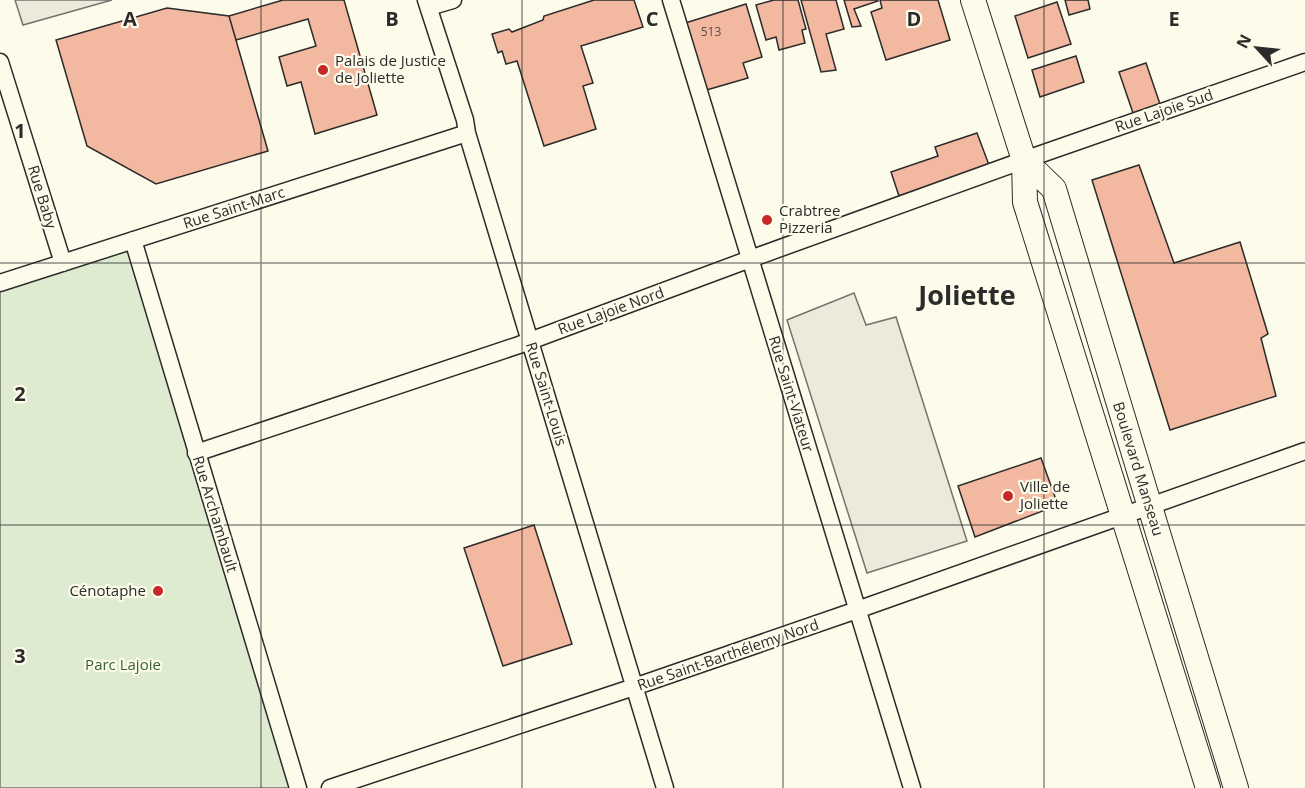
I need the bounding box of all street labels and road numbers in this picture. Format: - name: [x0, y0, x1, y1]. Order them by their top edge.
- street label: Rue Lajoie Sud: [1112, 84, 1215, 136]
- street label: Rue Baby: [24, 162, 62, 231]
- street label: Rue Saint-Marc: [180, 181, 287, 233]
- street label: Rue Lajoie Nord: [555, 282, 666, 339]
- street label: Rue Saint-Viateur: [765, 333, 819, 454]
- street label: Rue Saint-Louis: [522, 339, 572, 448]
- street label: Boulevard Manseau: [1109, 399, 1169, 538]
- street label: Rue Archambault: [189, 453, 243, 574]
- street label: Rue Saint-Barthélemy Nord: [634, 614, 821, 695]

